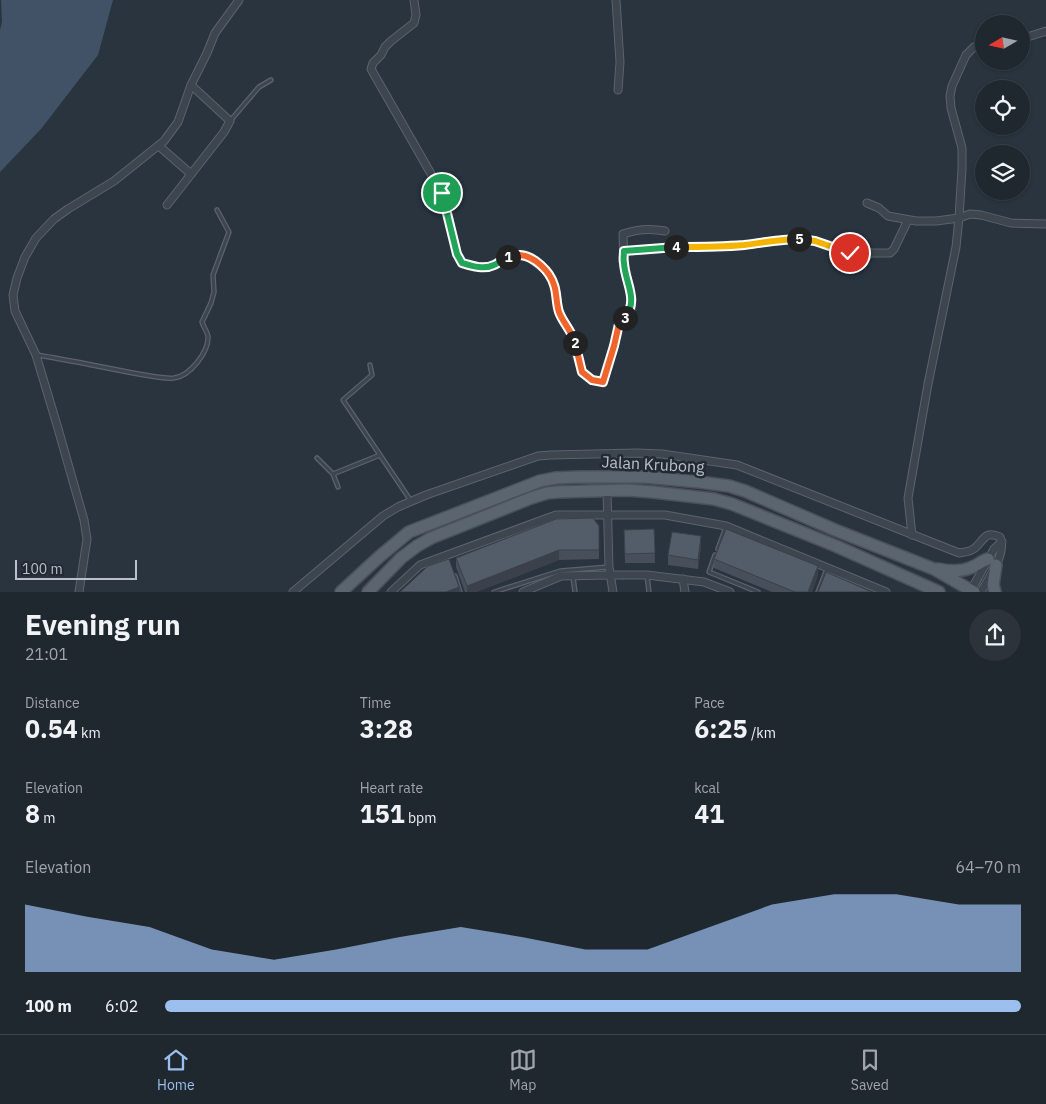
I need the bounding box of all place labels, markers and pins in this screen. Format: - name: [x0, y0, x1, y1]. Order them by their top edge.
- pin: [421, 172, 463, 214]
- pin: 5: [786, 226, 812, 252]
- pin: [829, 232, 871, 274]
- pin: 4: [664, 234, 688, 260]
- pin: 1: [496, 244, 520, 270]
- pin: 3: [612, 306, 638, 330]
- pin: 2: [562, 330, 588, 356]

